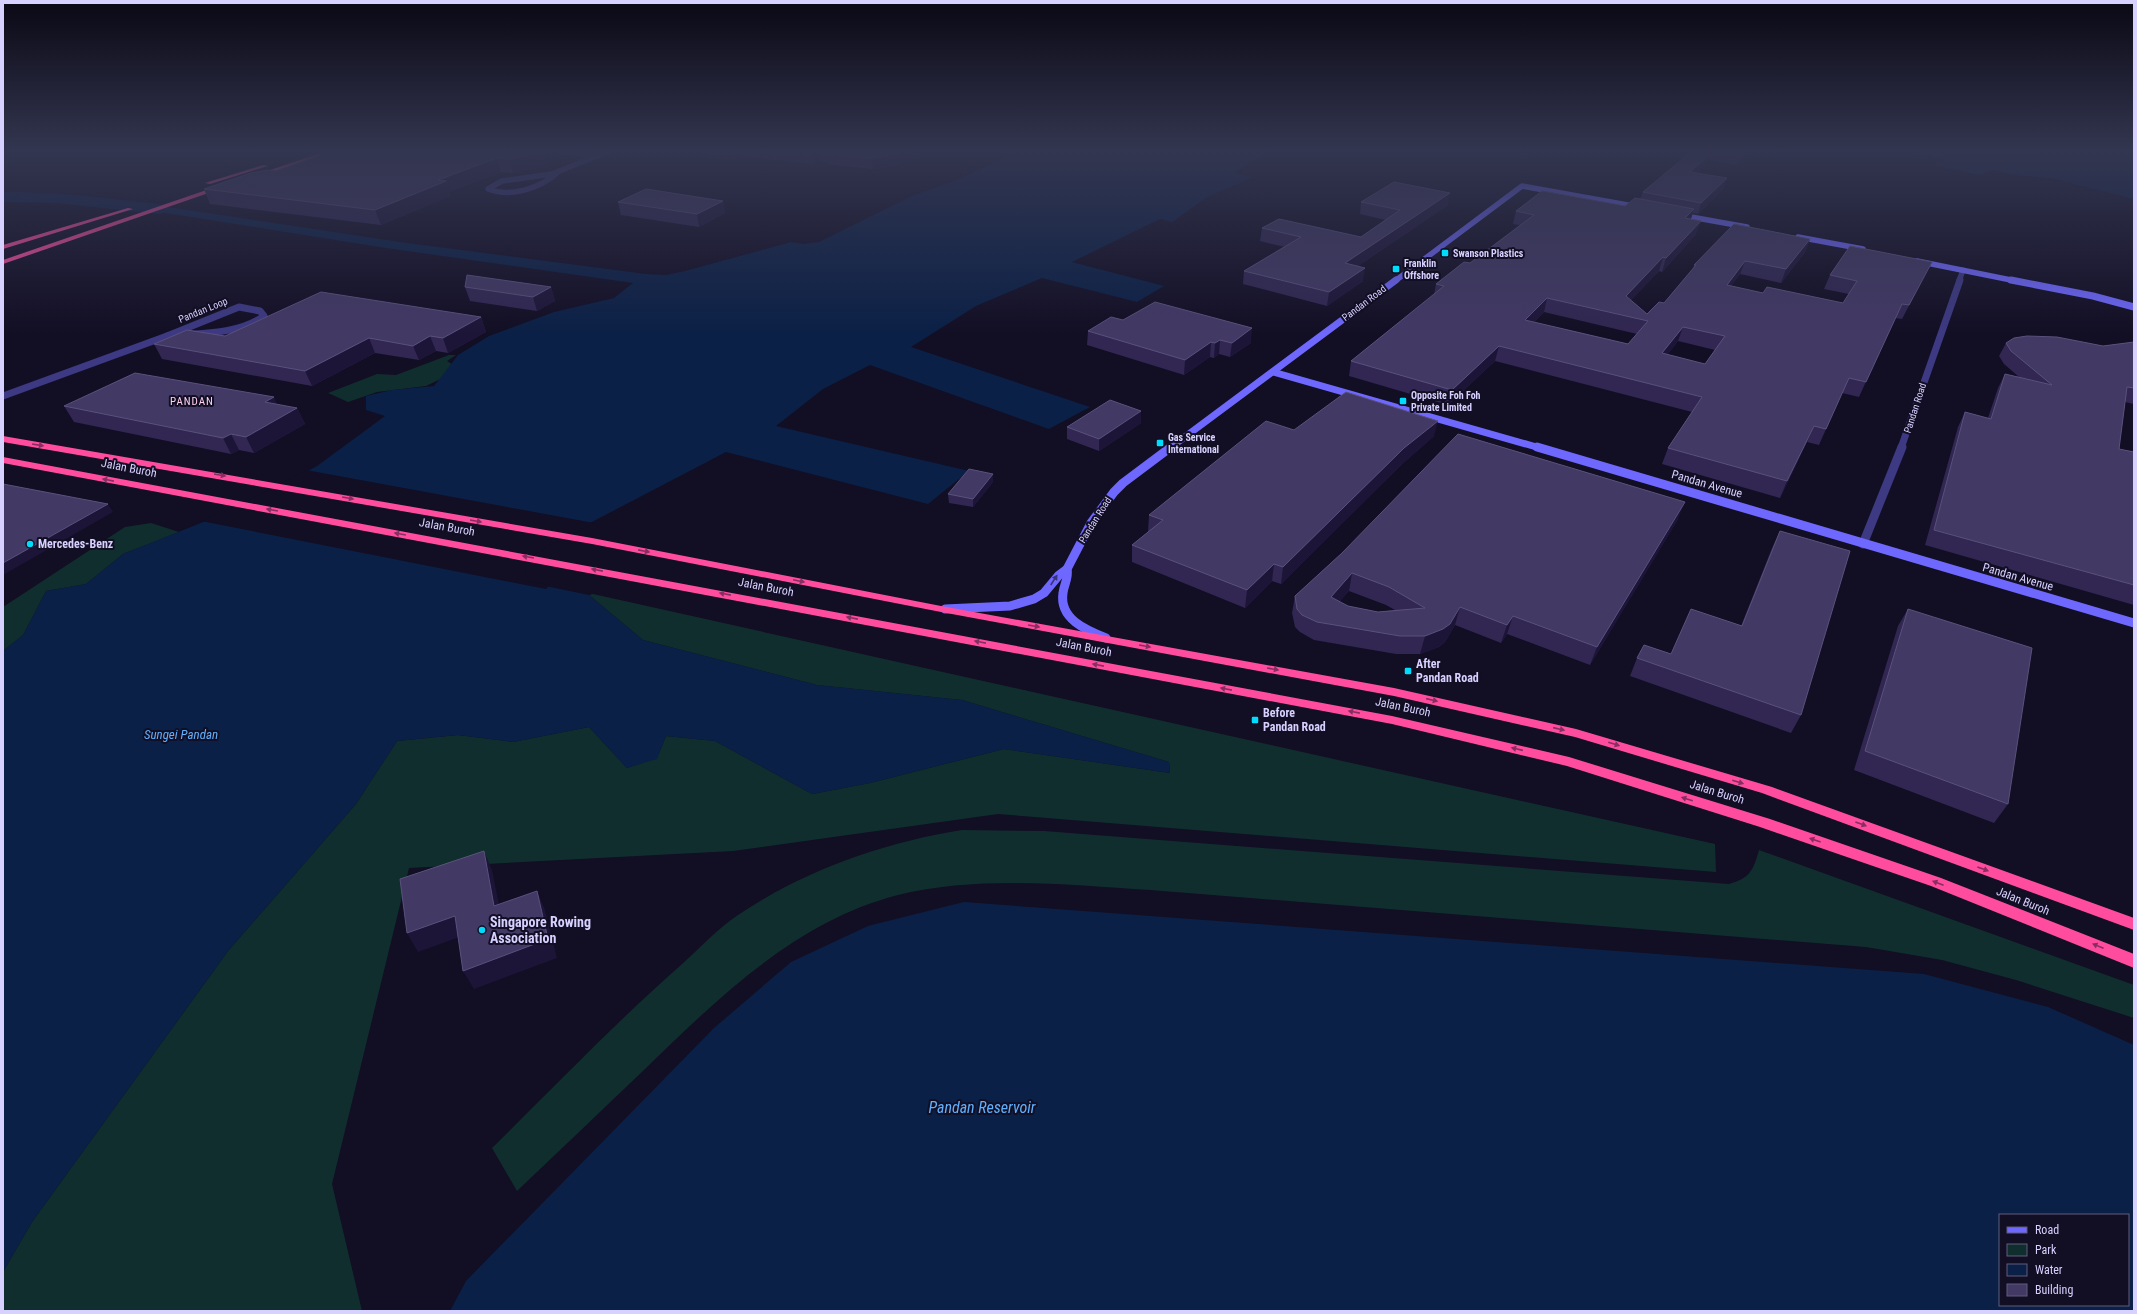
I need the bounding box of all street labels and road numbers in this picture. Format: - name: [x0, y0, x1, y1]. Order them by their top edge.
- street label: Pandan Road: [1340, 283, 1388, 323]
- street label: Pandan Loop: [177, 295, 229, 325]
- street label: Pandan Road: [1902, 381, 1928, 434]
- street label: Jalan Buroh: [100, 456, 158, 480]
- street label: Pandan Avenue: [1670, 467, 1744, 501]
- street label: Pandan Road: [1077, 495, 1113, 545]
- street label: Jalan Buroh: [418, 515, 476, 539]
- street label: Pandan Avenue: [1981, 560, 2055, 594]
- street label: Jalan Buroh: [737, 575, 795, 599]
- street label: Jalan Buroh: [1055, 635, 1113, 659]
- street label: Jalan Buroh: [1374, 694, 1432, 720]
- street label: Jalan Buroh: [1688, 777, 1746, 807]
- street label: Jalan Buroh: [1994, 884, 2052, 918]

